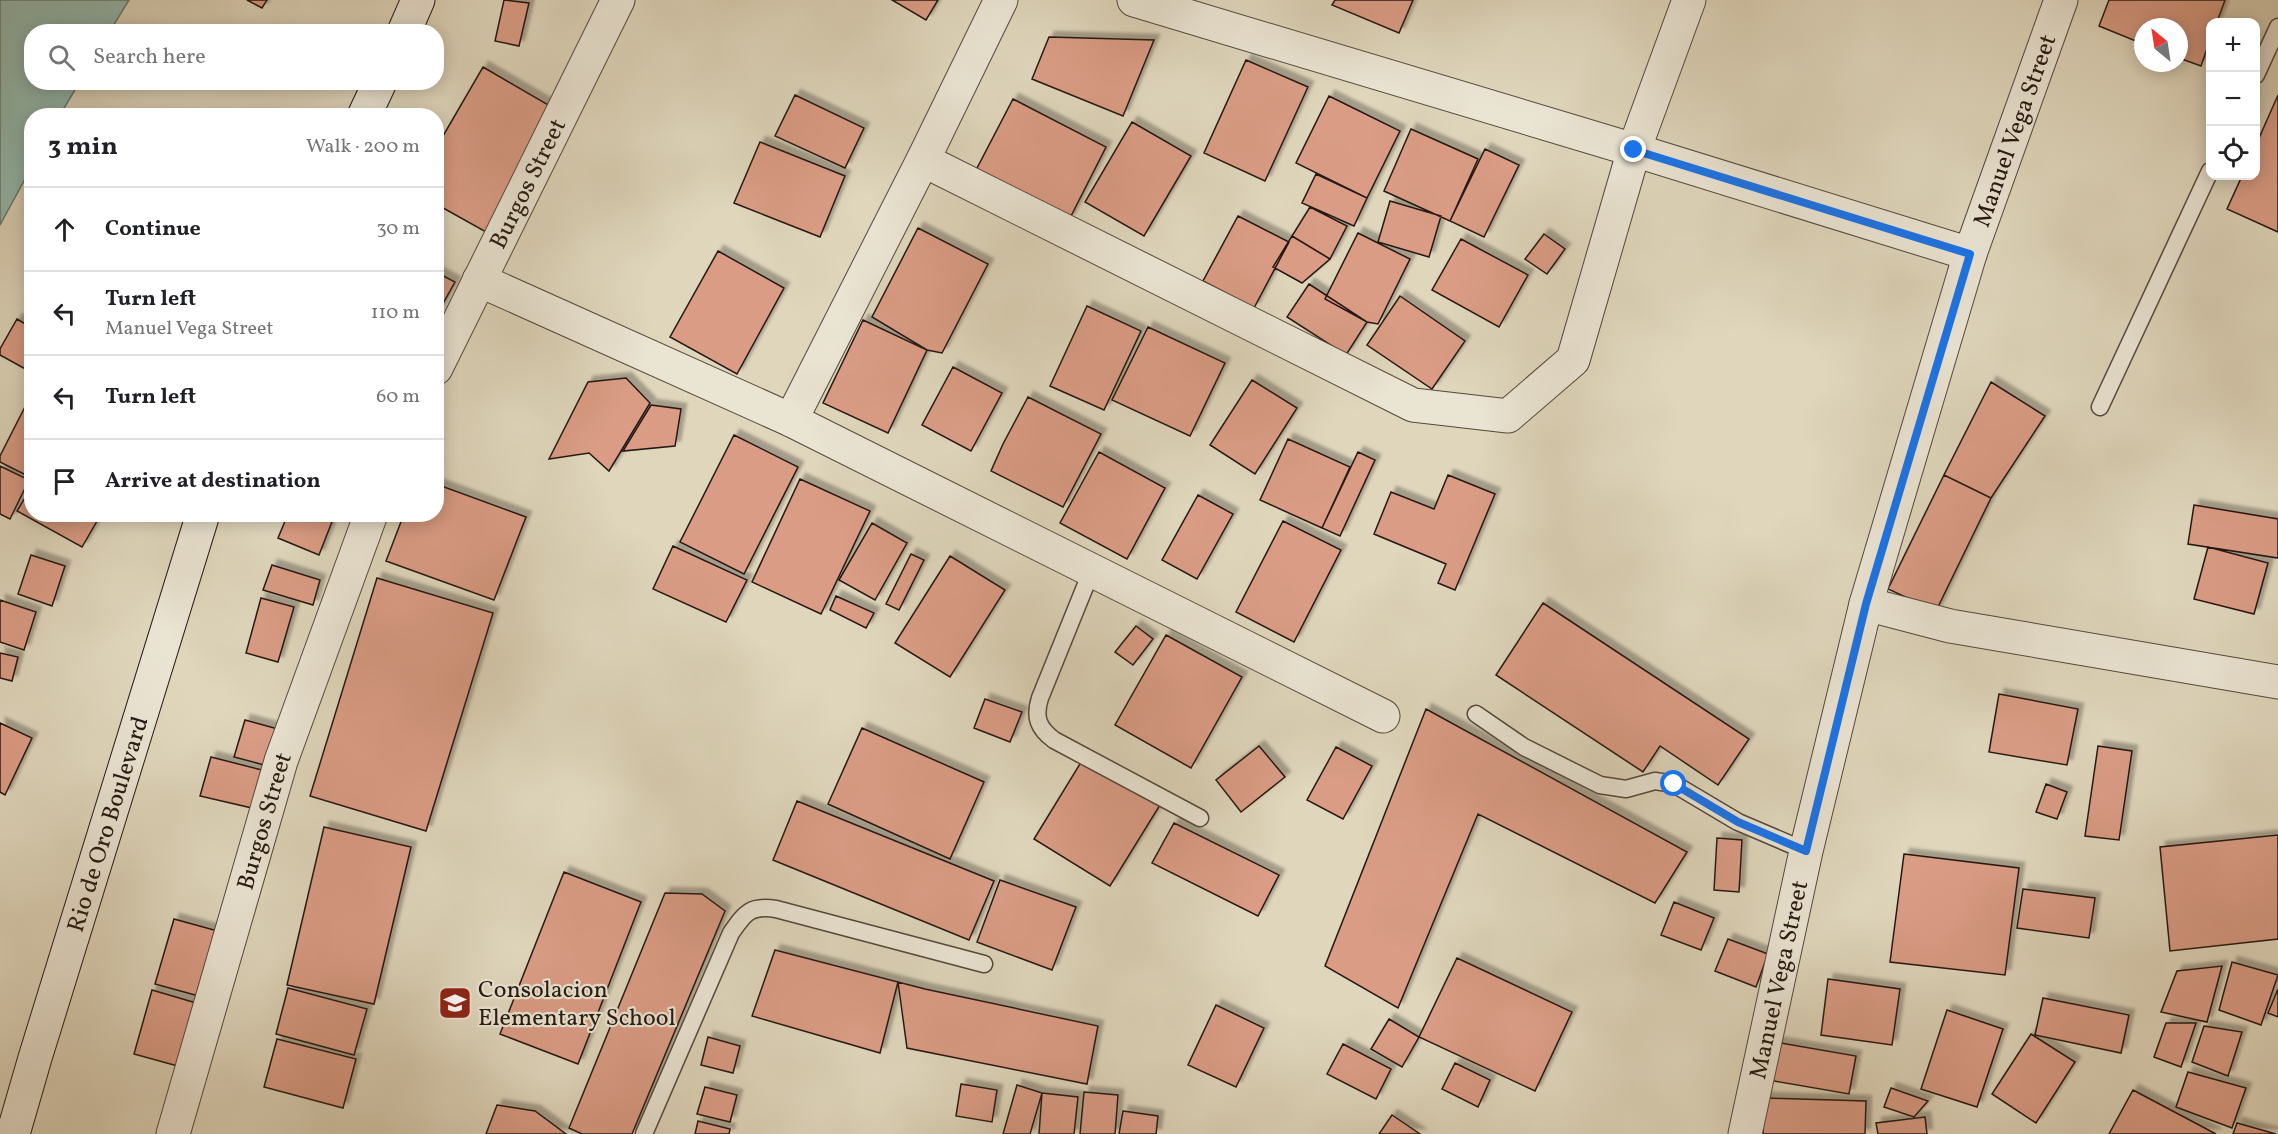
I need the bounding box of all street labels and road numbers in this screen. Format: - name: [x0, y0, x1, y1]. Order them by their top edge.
- street label: Manuel Vega Street: [1966, 30, 2066, 232]
- street label: Burgos Street: [482, 113, 576, 255]
- street label: Rio de Oro Boulevard: [60, 713, 158, 937]
- street label: Burgos Street: [230, 748, 302, 894]
- street label: Manuel Vega Street: [1742, 877, 1818, 1082]

